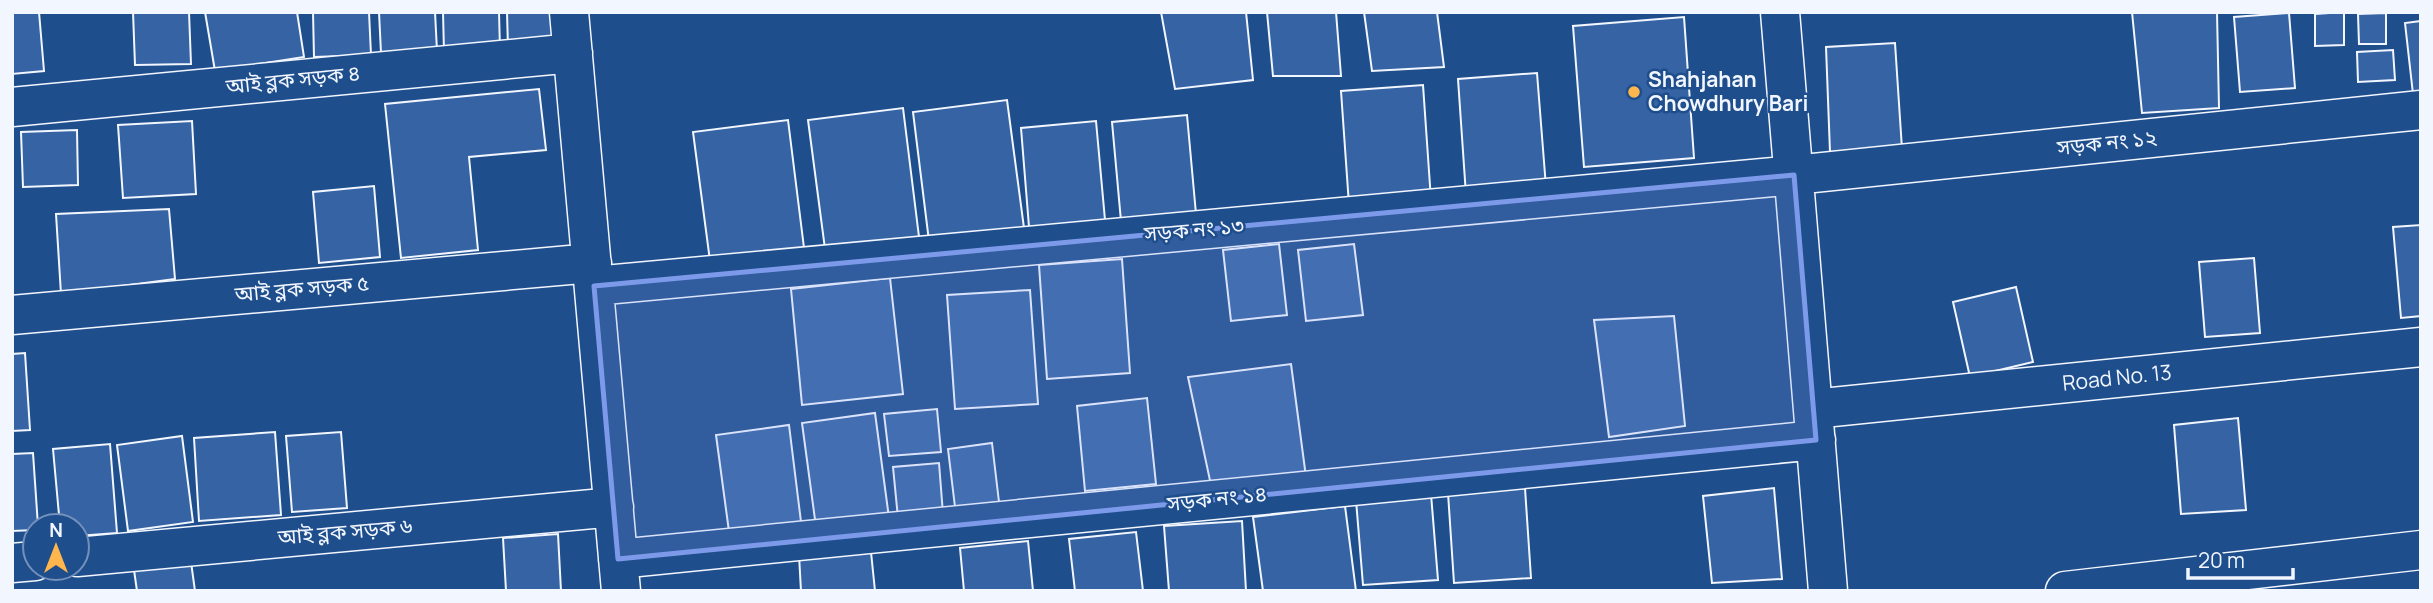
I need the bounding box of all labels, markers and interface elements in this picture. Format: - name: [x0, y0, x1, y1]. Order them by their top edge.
- street label: আই ব্লক সড়ক ৪: [223, 58, 361, 100]
- place label: Shahjahan Chowdhury Bari: [1648, 65, 1808, 117]
- marker: Shahjahan Chowdhury Bari: [1626, 84, 1642, 100]
- street label: সড়ক নং ১২: [2055, 123, 2159, 161]
- street label: সড়ক নং ১৩: [1142, 211, 1245, 247]
- street label: আই ব্লক সড়ক ৫: [233, 268, 370, 308]
- street label: Road No. 13: [2061, 357, 2173, 397]
- street label: সড়ক নং ১৪: [1165, 479, 1268, 517]
- street label: আই ব্লক সড়ক ৬: [276, 511, 413, 551]
- north arrow: [21, 512, 91, 582]
- text: N: [49, 517, 63, 543]
- scale bar: [2188, 536, 2293, 580]
- text: 20 m: [2198, 546, 2245, 574]

